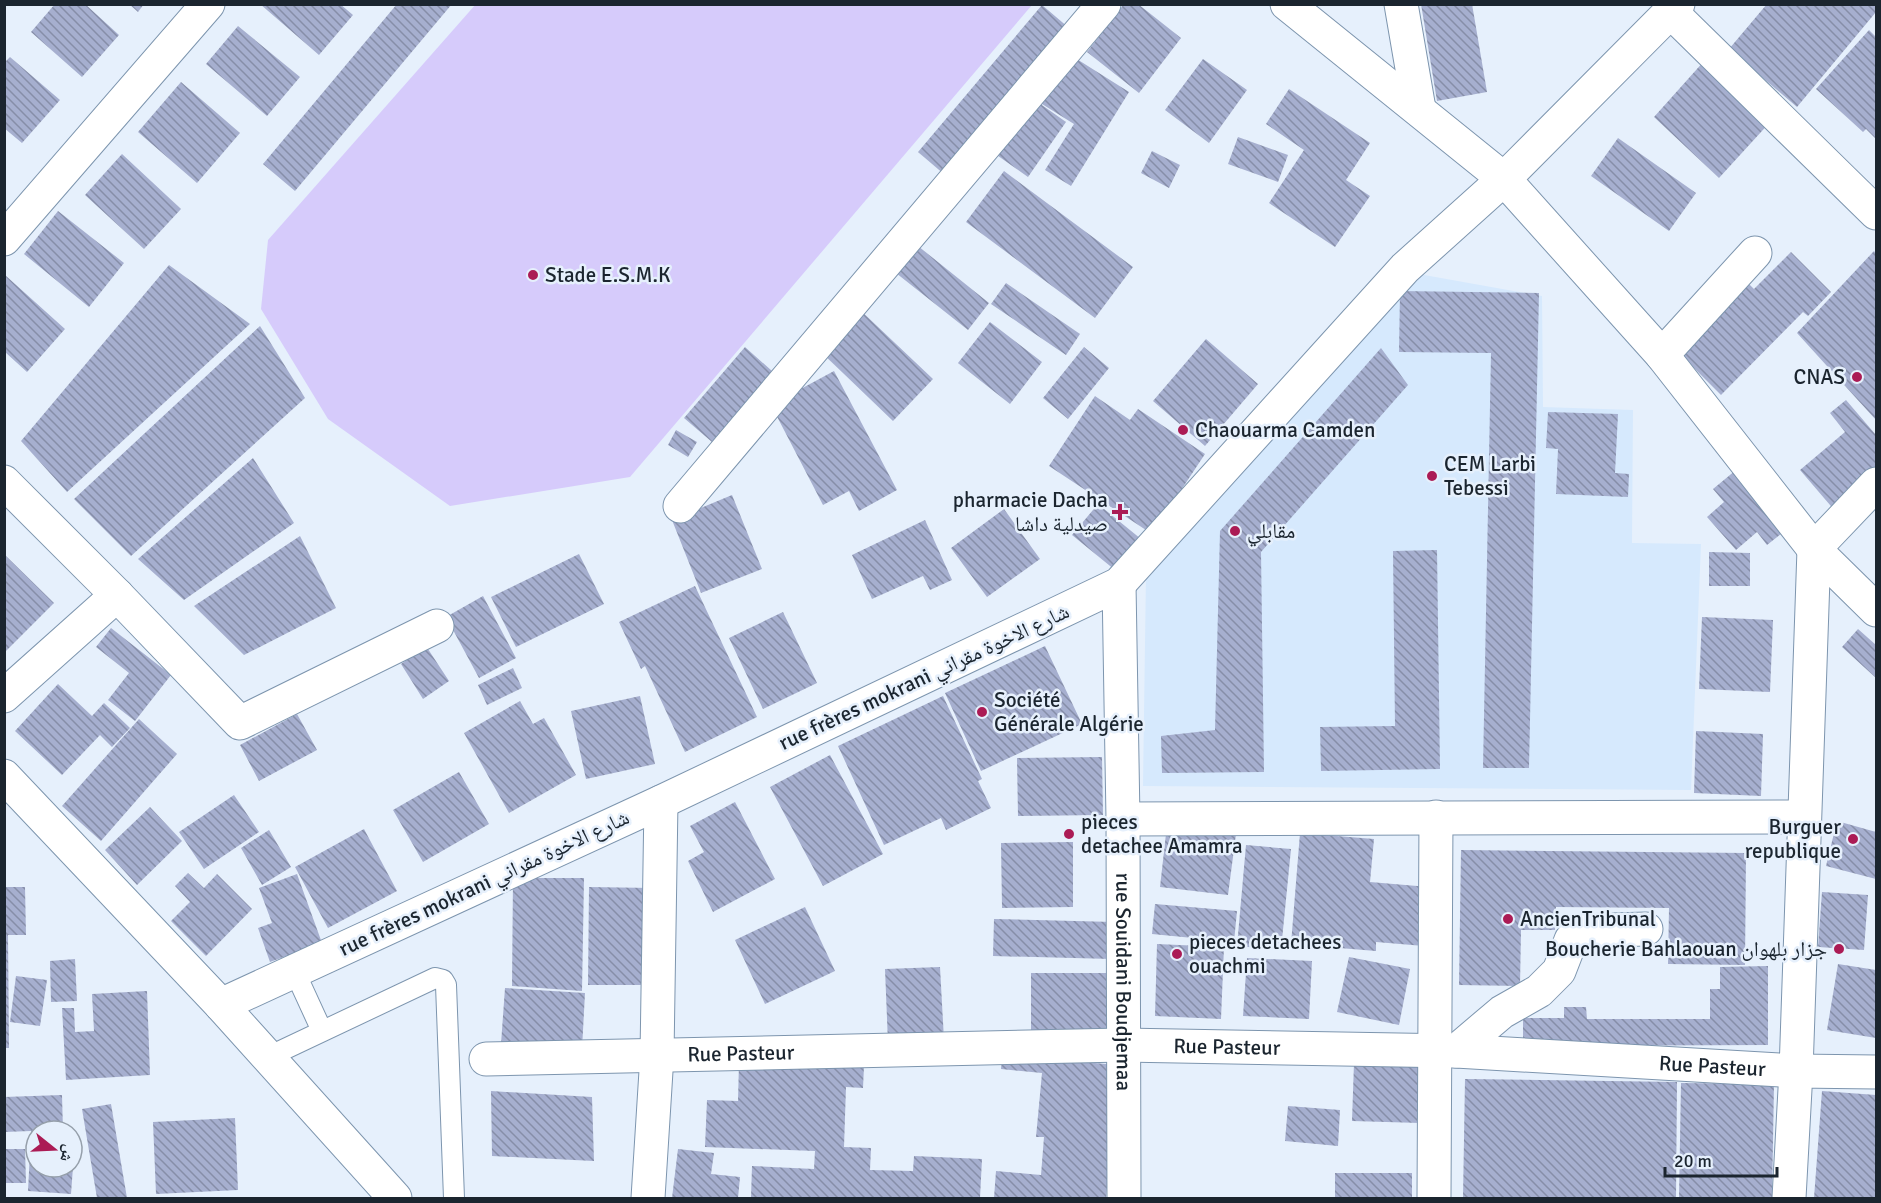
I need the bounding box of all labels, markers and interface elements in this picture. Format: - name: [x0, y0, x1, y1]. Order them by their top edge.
- place label: Stade E.S.M.K: [545, 262, 671, 288]
- marker: Stade E.S.M.K: [526, 268, 540, 282]
- place label: CNAS: [1794, 364, 1845, 390]
- marker: CNAS: [1850, 370, 1864, 384]
- place label: Chaouarma Camden: [1195, 417, 1375, 443]
- marker: Chaouarma Camden: [1176, 423, 1190, 437]
- place label: CEM Larbi Tebessi: [1444, 451, 1536, 501]
- marker: CEM Larbi Tebessi: [1425, 469, 1439, 483]
- place label: pharmacie Dacha صيدلية داشا: [953, 487, 1108, 537]
- marker: pharmacie Dacha صيدلية داشا: [1113, 505, 1127, 519]
- place label: مقابلي: [1247, 518, 1295, 547]
- marker: مقابلي: [1228, 524, 1242, 538]
- street label: rue frères mokrani شارع الاخوة مقراني: [775, 598, 1075, 759]
- place label: Société Générale Algérie: [994, 687, 1144, 737]
- marker: Société Générale Algérie: [975, 705, 989, 719]
- street label: rue frères mokrani شارع الاخوة مقراني: [335, 804, 635, 965]
- place label: pieces detachee Amamra: [1081, 809, 1243, 859]
- place label: Burguer republique: [1745, 814, 1841, 864]
- marker: pieces detachee Amamra: [1062, 827, 1076, 841]
- marker: Burguer republique: [1846, 832, 1860, 846]
- street label: rue Souidani Boudjemaa: [1110, 873, 1137, 1091]
- place label: AncienTribunal: [1520, 906, 1656, 932]
- marker: AncienTribunal: [1501, 912, 1515, 926]
- place label: pieces detachees ouachmi: [1189, 929, 1342, 979]
- place label: Boucherie Bahlaouan جزار بلهوان: [1545, 936, 1827, 962]
- marker: Boucherie Bahlaouan جزار بلهوان: [1832, 942, 1846, 956]
- marker: pieces detachees ouachmi: [1170, 947, 1184, 961]
- street label: Rue Pasteur: [1173, 1033, 1281, 1061]
- street label: Rue Pasteur: [687, 1039, 795, 1068]
- street label: Rue Pasteur: [1658, 1050, 1767, 1082]
- north arrow: [24, 1119, 84, 1179]
- scale bar: [1665, 1140, 1778, 1178]
- text: ش: [55, 1142, 79, 1165]
- text: 20 m: [1674, 1150, 1712, 1172]

